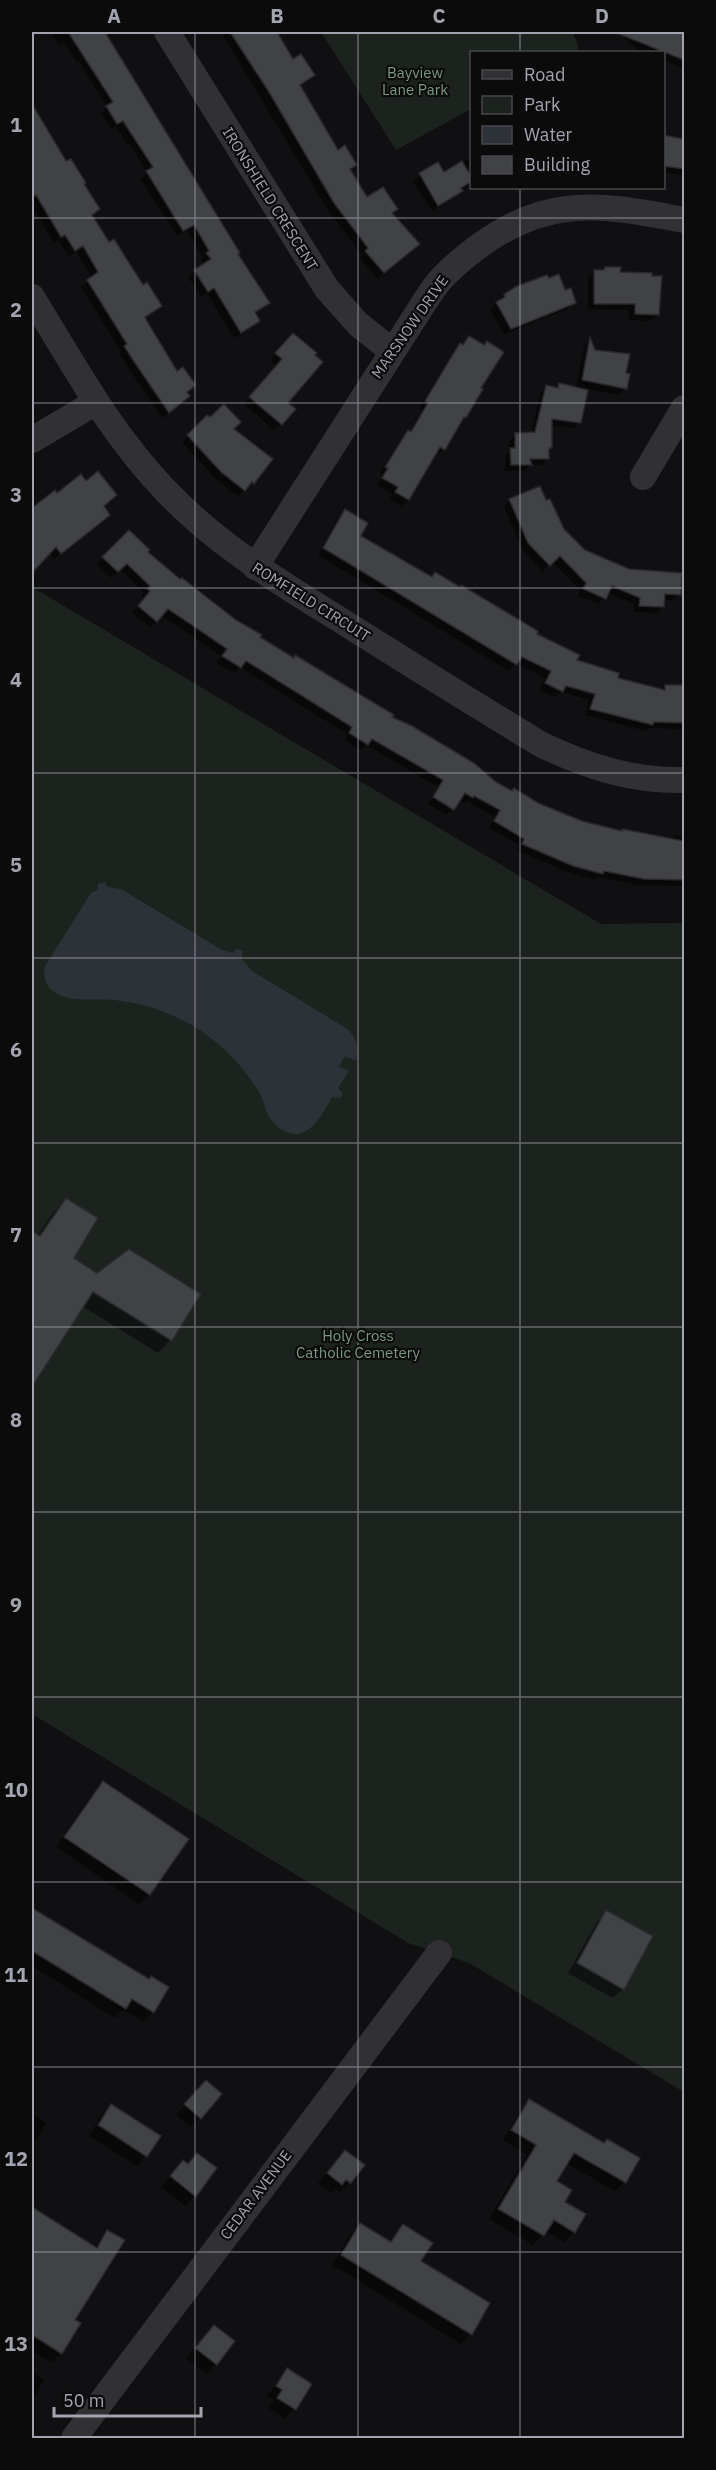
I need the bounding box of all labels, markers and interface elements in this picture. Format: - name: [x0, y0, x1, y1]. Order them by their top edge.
- text: A: [107, 2, 121, 29]
- text: B: [270, 2, 284, 29]
- text: C: [432, 2, 446, 29]
- text: D: [595, 2, 609, 29]
- legend: [470, 51, 665, 189]
- park label: Bayview Lane Park: [382, 63, 448, 99]
- text: Road: [524, 63, 565, 86]
- text: Park: [524, 93, 561, 116]
- text: 1: [10, 111, 22, 138]
- text: Water: [524, 123, 573, 146]
- street label: IRONSHIELD CRESCENT: [219, 124, 323, 274]
- text: Building: [524, 153, 591, 176]
- street label: MARSNOW DRIVE: [367, 271, 452, 382]
- text: 2: [10, 296, 22, 323]
- text: 3: [10, 481, 22, 508]
- street label: ROMFIELD CIRCUIT: [249, 558, 374, 646]
- text: 4: [10, 666, 22, 693]
- text: 5: [10, 851, 22, 878]
- text: 6: [10, 1036, 22, 1063]
- text: 7: [10, 1221, 22, 1248]
- park label: Holy Cross Catholic Cemetery: [296, 1326, 420, 1362]
- text: 8: [10, 1406, 22, 1433]
- text: 9: [10, 1591, 22, 1618]
- text: 10: [4, 1776, 28, 1803]
- text: 11: [4, 1961, 28, 1988]
- text: 12: [4, 2145, 28, 2172]
- street label: CEDAR AVENUE: [216, 2146, 295, 2243]
- text: 13: [4, 2330, 28, 2357]
- scale bar: [54, 2380, 201, 2418]
- text: 50 m: [63, 2389, 105, 2412]

